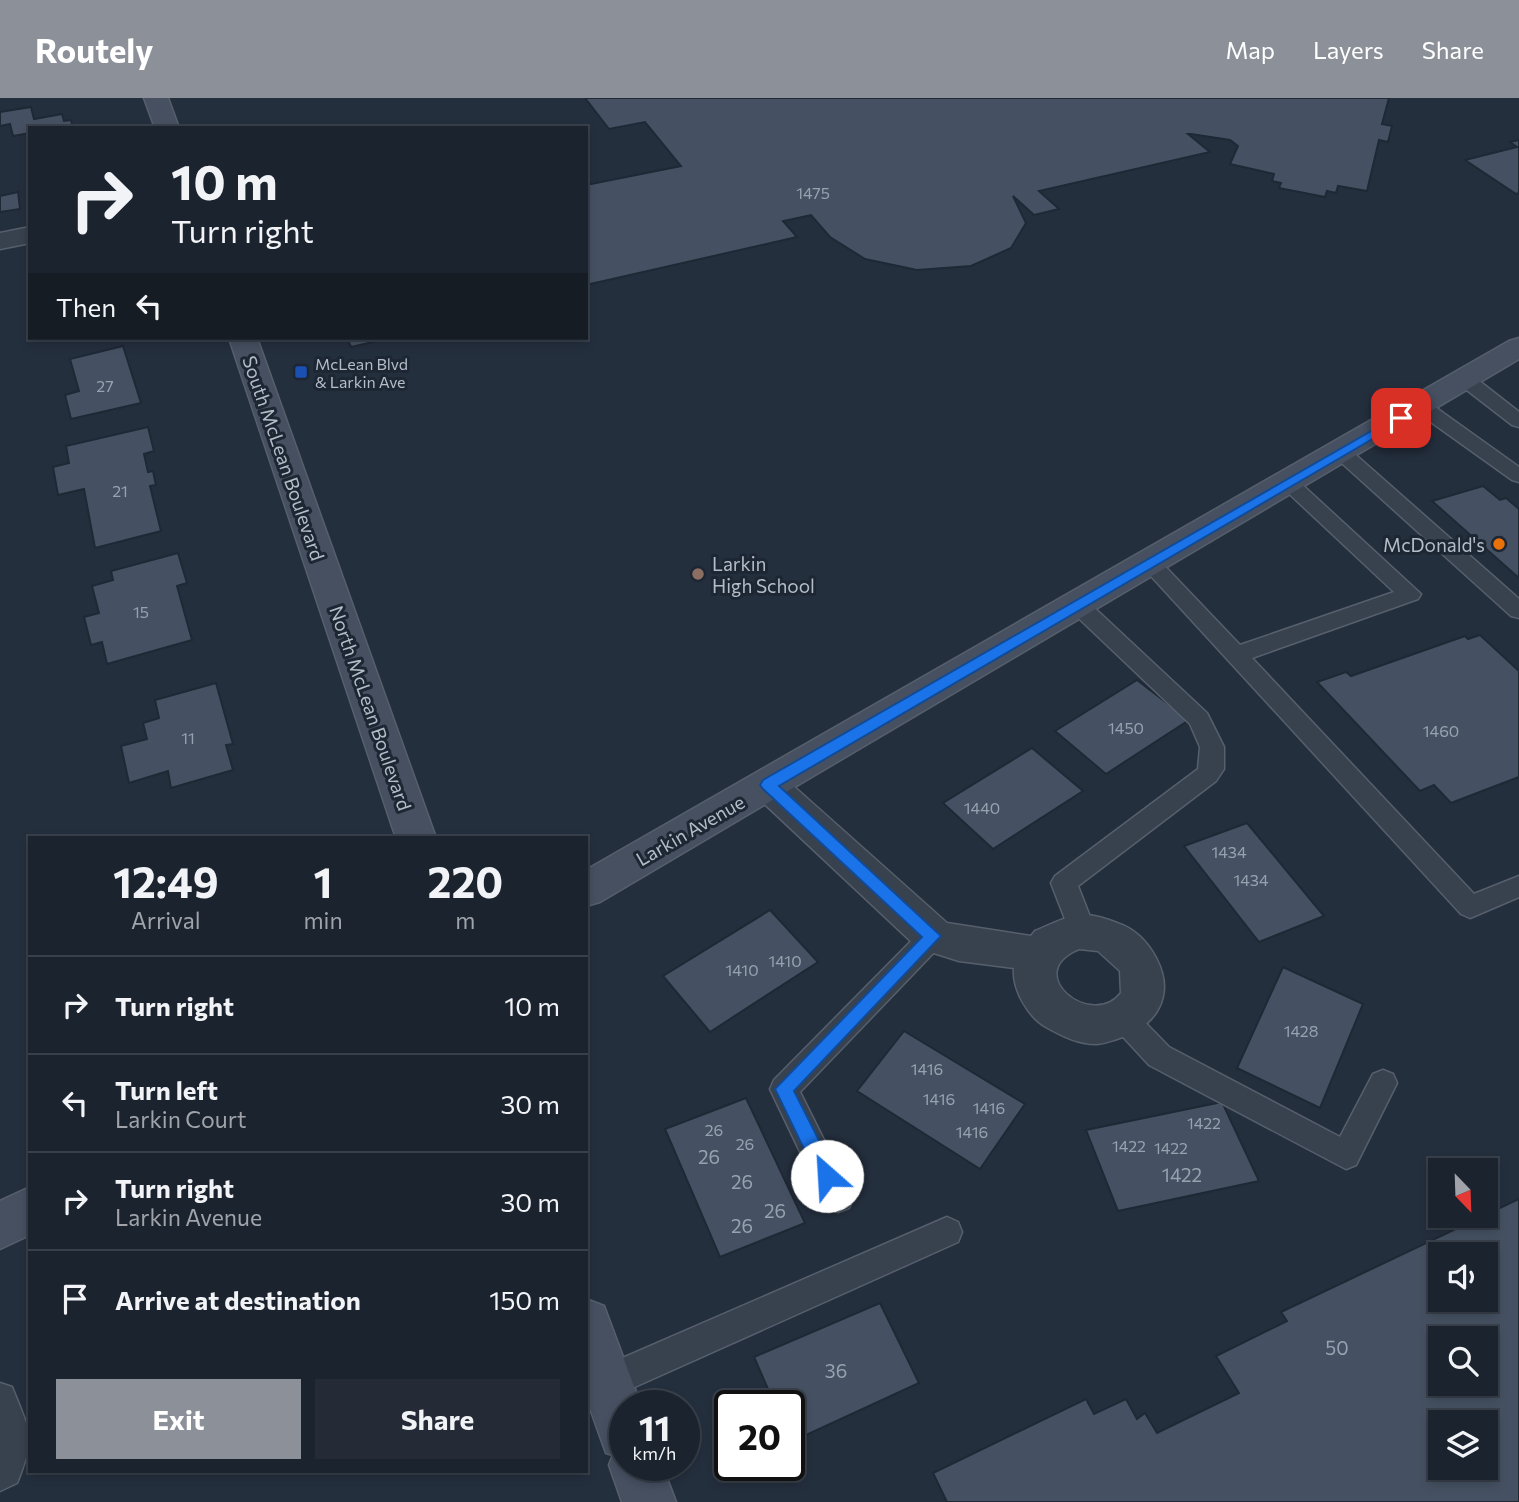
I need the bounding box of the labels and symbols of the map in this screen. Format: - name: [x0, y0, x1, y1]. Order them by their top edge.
- house number: 1475: [796, 183, 830, 202]
- street label: South McLean Boulevard: [238, 353, 330, 563]
- place label: McLean Blvd & Larkin Ave: [315, 354, 408, 391]
- marker: McLean Blvd & Larkin Ave: [293, 364, 309, 380]
- house number: 27: [96, 376, 114, 395]
- pin: [1371, 388, 1431, 448]
- house number: 21: [112, 481, 128, 500]
- place label: McDonald's: [1383, 533, 1485, 556]
- marker: McDonald's: [1491, 536, 1507, 552]
- place label: Larkin High School: [712, 552, 815, 597]
- marker: Larkin High School: [690, 566, 706, 582]
- house number: 15: [133, 602, 149, 621]
- street label: North McLean Boulevard: [325, 603, 417, 813]
- house number: 1450: [1108, 718, 1144, 737]
- house number: 1460: [1423, 721, 1459, 740]
- house number: 11: [181, 728, 195, 747]
- street label: Larkin Avenue: [632, 790, 748, 870]
- house number: 1440: [964, 798, 1000, 817]
- house number: 1434: [1211, 842, 1247, 861]
- house number: 1434: [1233, 870, 1269, 889]
- house number: 1410: [768, 951, 802, 970]
- house number: 1410: [725, 960, 759, 979]
- house number: 1428: [1284, 1021, 1318, 1040]
- house number: 1416: [911, 1059, 943, 1078]
- house number: 1416: [923, 1089, 955, 1108]
- house number: 1416: [973, 1098, 1005, 1117]
- house number: 1422: [1187, 1113, 1221, 1132]
- house number: 26: [705, 1120, 723, 1139]
- house number: 1416: [956, 1122, 988, 1141]
- house number: 26: [736, 1134, 754, 1153]
- house number: 1422: [1112, 1136, 1146, 1155]
- house number: 1422: [1154, 1138, 1188, 1157]
- position arrow: [790, 1139, 864, 1213]
- house number: 26: [698, 1145, 720, 1168]
- north arrow: [1428, 1158, 1498, 1228]
- house number: 1422: [1162, 1163, 1202, 1186]
- house number: 26: [731, 1170, 753, 1193]
- house number: 26: [764, 1199, 786, 1222]
- house number: 26: [731, 1214, 753, 1237]
- house number: 50: [1325, 1336, 1349, 1359]
- house number: 36: [825, 1359, 847, 1382]
- speed limit sign: 20: [714, 1390, 805, 1481]

